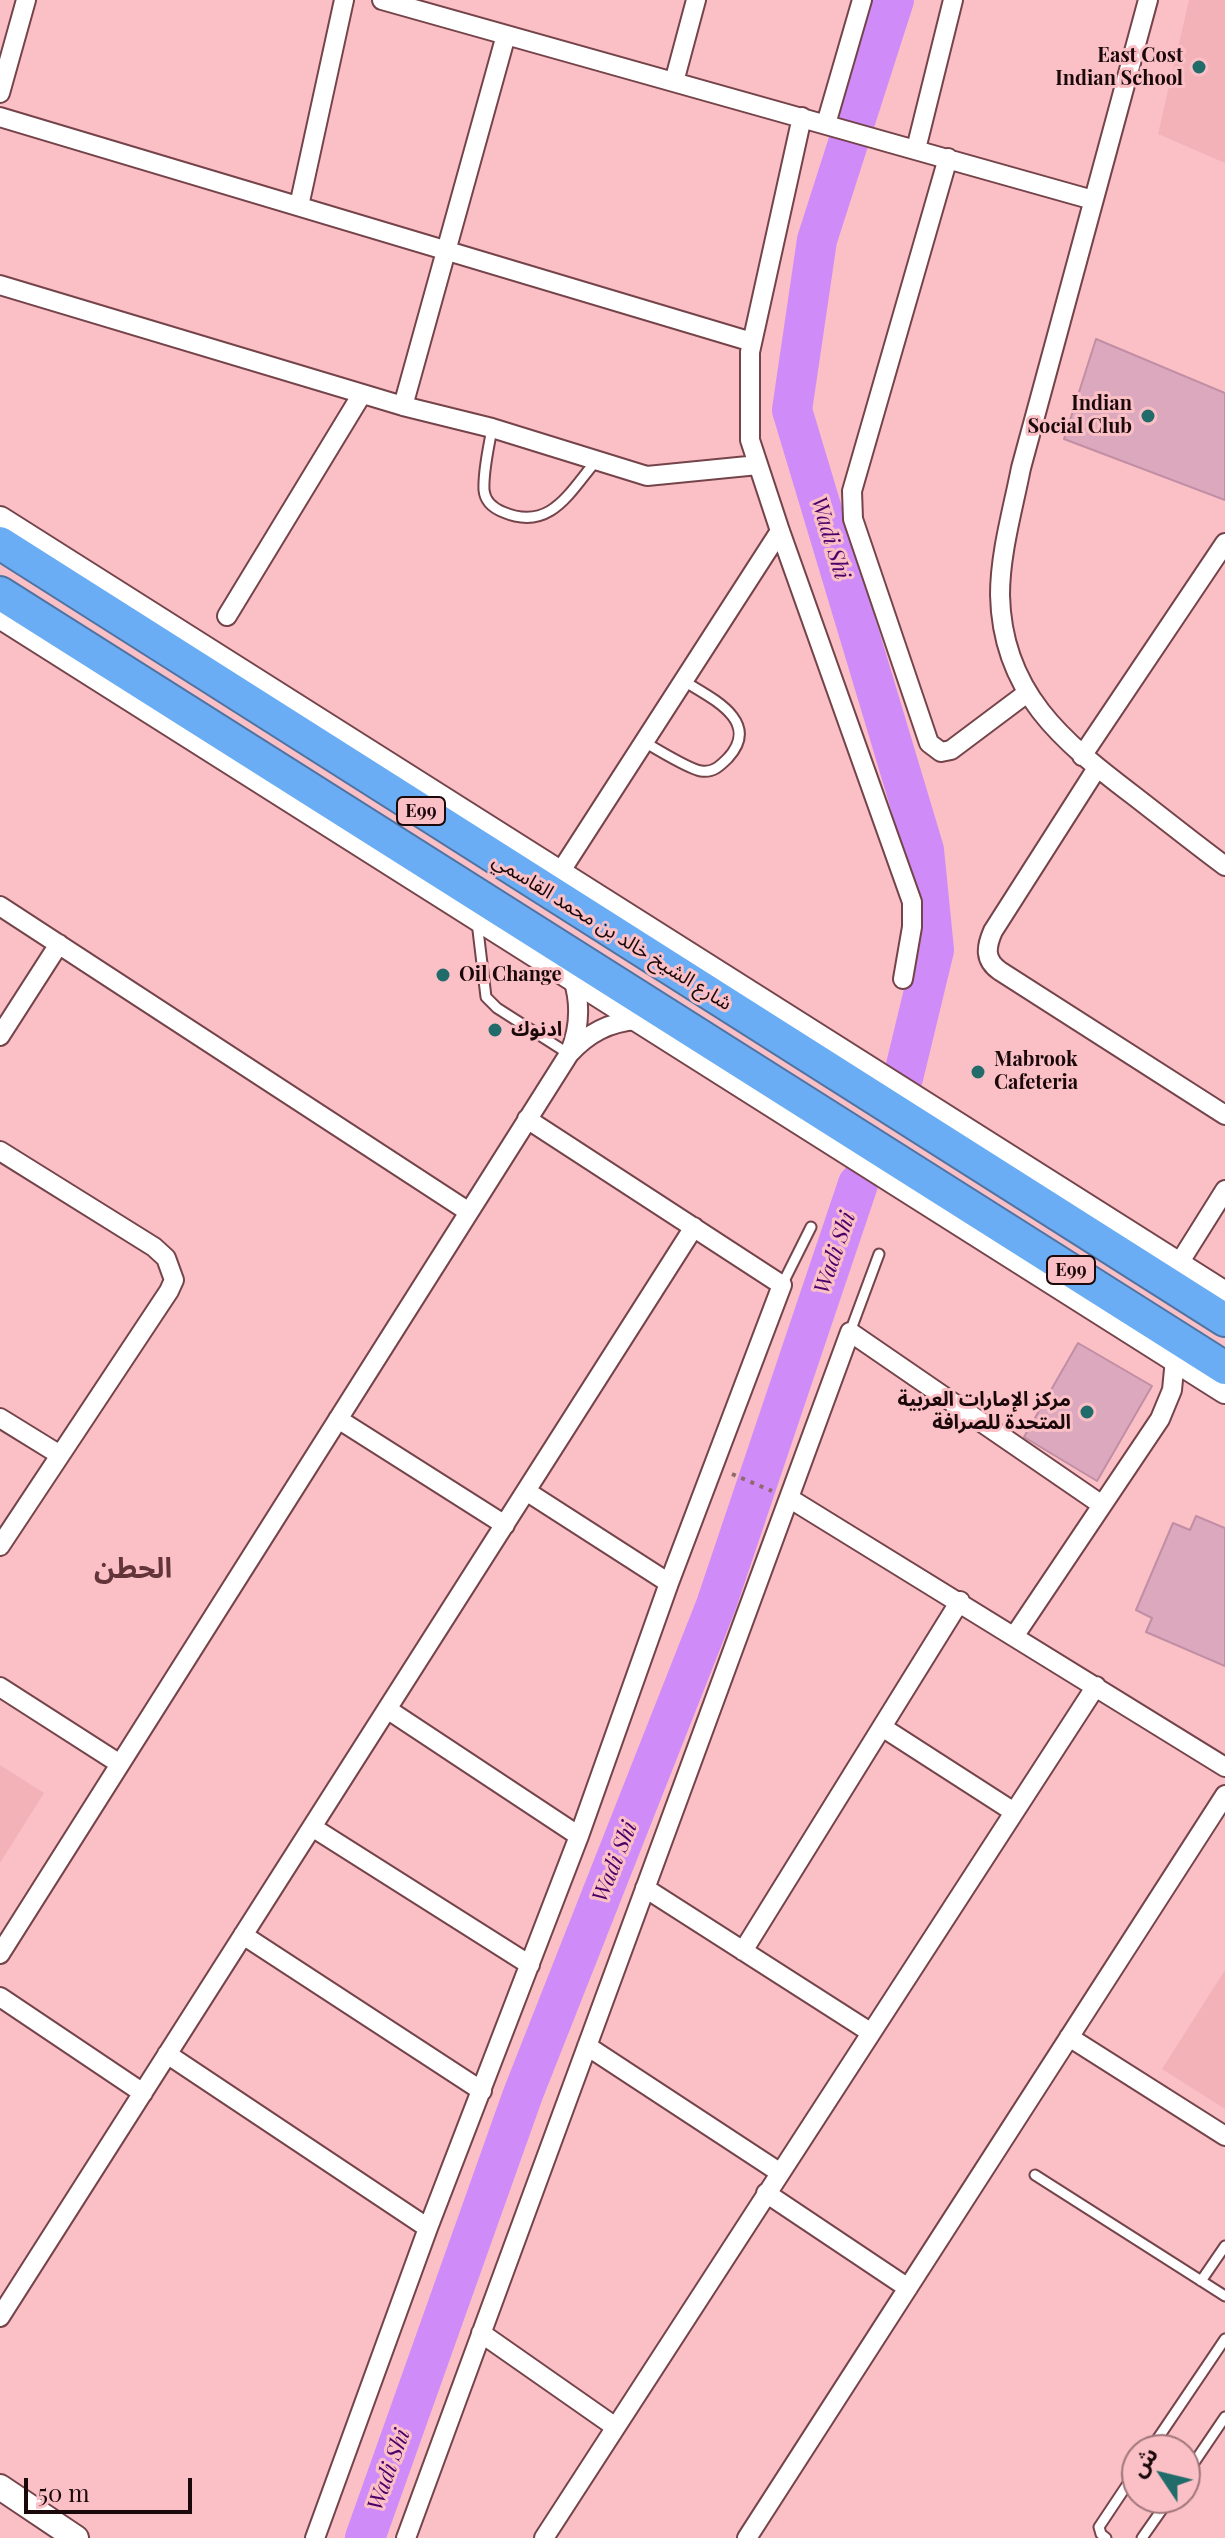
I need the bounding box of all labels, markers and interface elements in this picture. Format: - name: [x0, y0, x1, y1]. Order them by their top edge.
- place label: East Cost Indian School: [1055, 44, 1183, 91]
- marker: East Cost Indian School: [1190, 58, 1208, 76]
- place label: Indian Social Club: [1027, 392, 1132, 439]
- marker: Indian Social Club: [1139, 407, 1157, 425]
- water label: Wadi Shi: [805, 493, 855, 583]
- road number: E99: [397, 797, 445, 825]
- street label: شارع الشيخ خالد بن محمد القاسمي: [488, 848, 736, 1016]
- place label: Oil Change: [459, 963, 562, 987]
- marker: Oil Change: [434, 966, 452, 984]
- place label: ادنوك: [511, 1018, 562, 1042]
- marker: ادنوك: [486, 1021, 504, 1039]
- place label: Mabrook Cafeteria: [994, 1048, 1078, 1095]
- marker: Mabrook Cafeteria: [969, 1063, 987, 1081]
- water label: Wadi Shi: [809, 1209, 861, 1297]
- road number: E99: [1047, 1256, 1095, 1284]
- place label: مركز الإمارات العربية المتحدة للصرافة: [898, 1388, 1071, 1435]
- marker: مركز الإمارات العربية المتحدة للصرافة: [1078, 1403, 1096, 1421]
- district label: الحطن: [94, 1552, 172, 1586]
- water label: Wadi Shi: [587, 1818, 643, 1906]
- water label: Wadi Shi: [362, 2426, 416, 2514]
- north arrow: [1121, 2434, 1201, 2514]
- text: ش: [1122, 2440, 1164, 2482]
- scale bar: [28, 2462, 196, 2512]
- text: 50 m: [38, 2476, 90, 2508]

